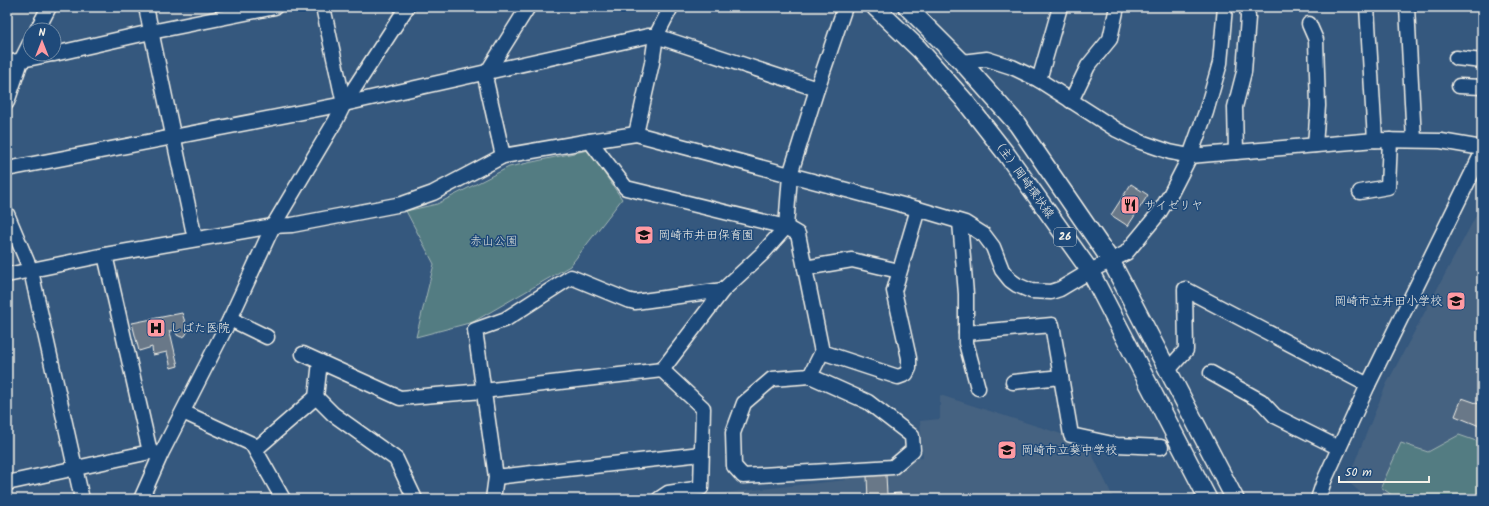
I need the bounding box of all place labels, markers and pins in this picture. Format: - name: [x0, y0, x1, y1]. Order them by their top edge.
- restaurant icon: サイゼリヤ: [1119, 194, 1141, 216]
- place label: サイゼリヤ: [1144, 196, 1203, 215]
- school or university icon: 岡崎市井田保育園: [633, 224, 655, 246]
- place label: 岡崎市井田保育園: [658, 226, 754, 245]
- school or university icon: 岡崎市立井田小学校: [1445, 290, 1467, 312]
- place label: 岡崎市立井田小学校: [1334, 292, 1442, 311]
- hospital icon: しばた医院: [145, 317, 167, 339]
- place label: しばた医院: [170, 319, 230, 338]
- school or university icon: 岡崎市立葵中学校: [996, 439, 1018, 461]
- place label: 岡崎市立葵中学校: [1021, 441, 1117, 460]

